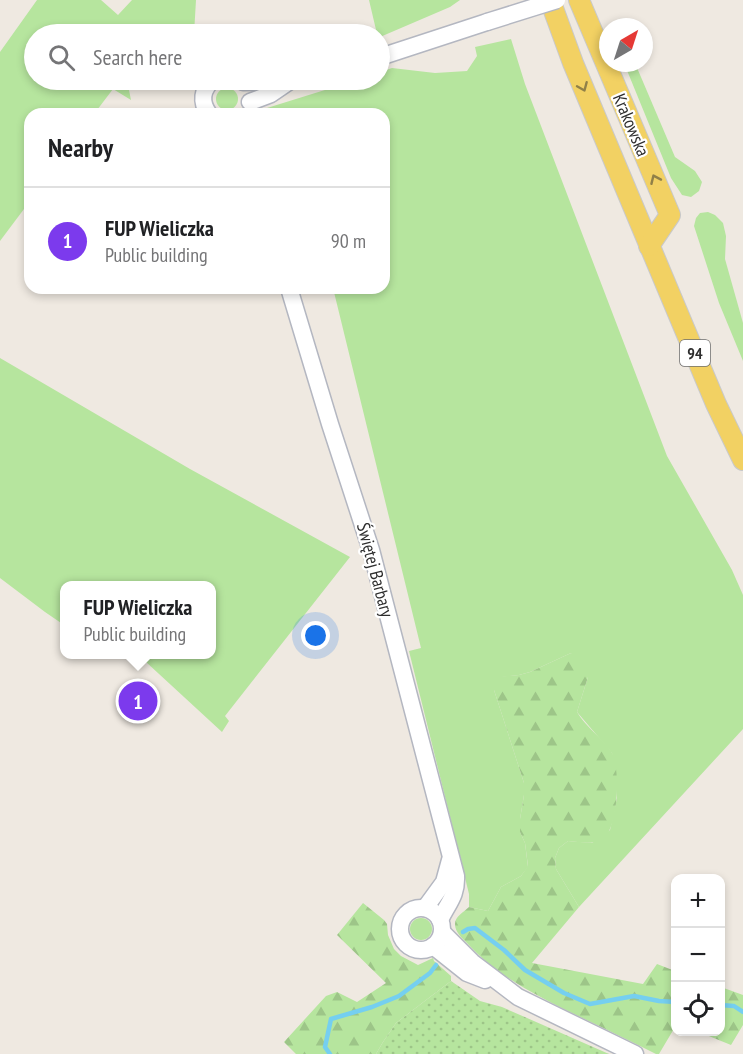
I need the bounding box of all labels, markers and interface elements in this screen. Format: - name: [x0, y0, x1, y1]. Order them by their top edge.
- north arrow: [599, 18, 653, 72]
- search box: [24, 24, 390, 90]
- icon: search: [45, 41, 78, 74]
- text: Search here: [93, 43, 182, 71]
- one-way arrow: [576, 81, 588, 92]
- street label: Krakowska: [608, 90, 655, 160]
- text: Nearby: [48, 131, 113, 164]
- one-way arrow: [650, 175, 662, 186]
- text: FUP Wieliczka: [105, 214, 214, 242]
- text: 1: [63, 228, 72, 254]
- text: 90 m: [331, 228, 366, 254]
- text: Public building: [105, 242, 208, 268]
- road number: 94: [680, 340, 710, 366]
- street label: Świętej Barbary: [352, 520, 399, 620]
- popup: [60, 581, 216, 659]
- text: FUP Wieliczka: [84, 593, 192, 621]
- text: Public building: [84, 621, 186, 647]
- your location: [301, 621, 330, 650]
- pin: 1: [118, 678, 158, 724]
- map controls: [671, 874, 725, 1036]
- button: +: [671, 874, 725, 928]
- button: −: [671, 928, 725, 982]
- button: locate: [671, 982, 725, 1036]

